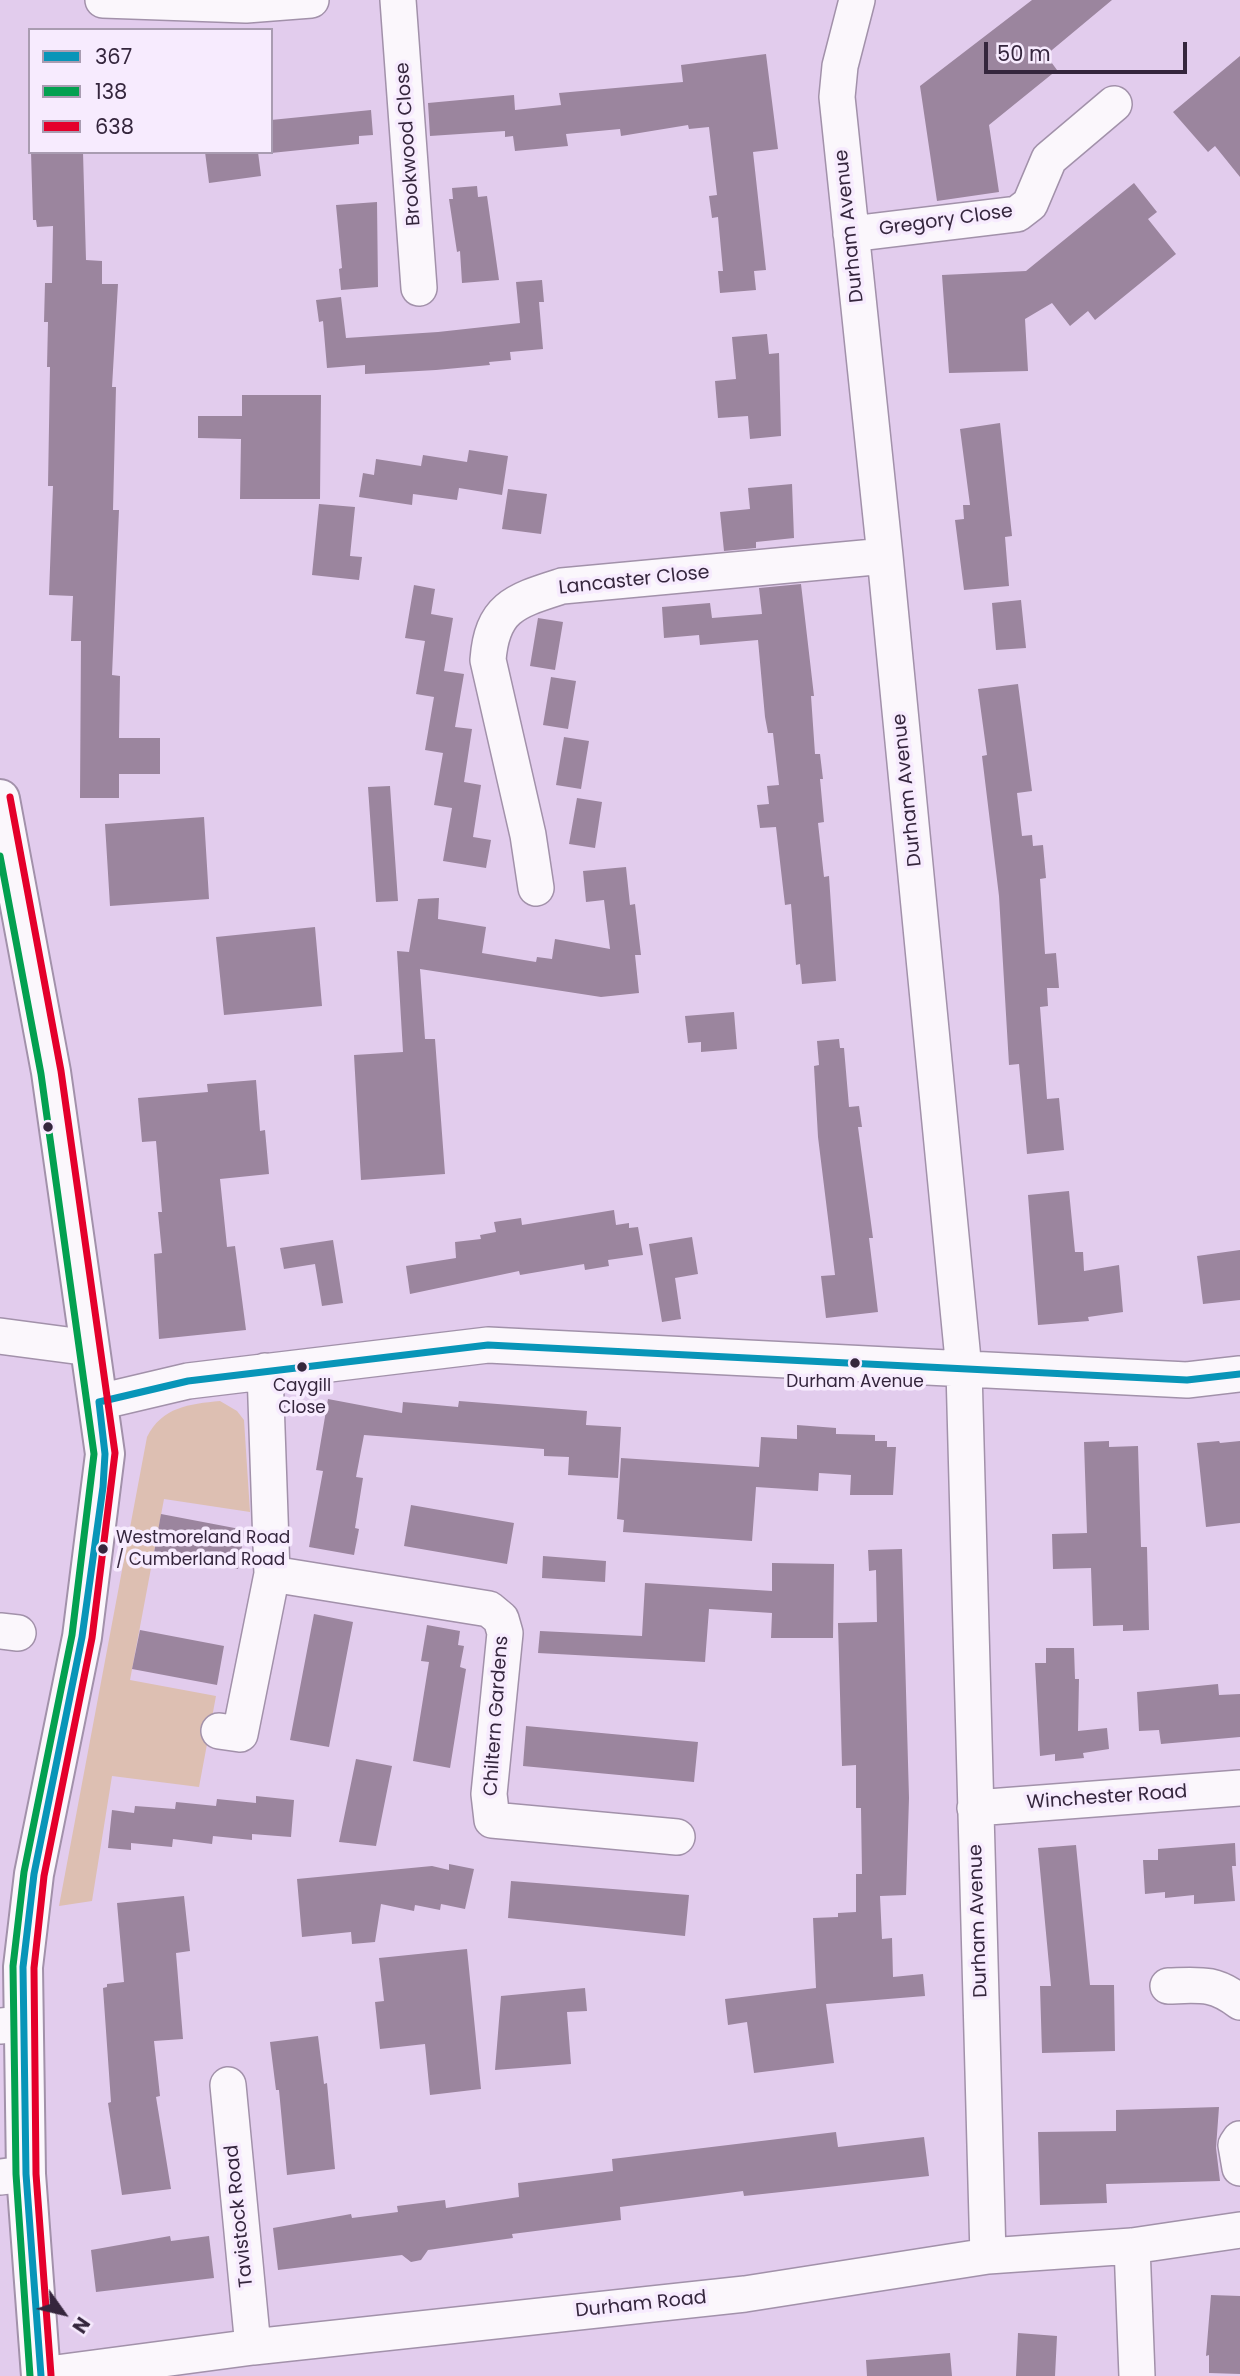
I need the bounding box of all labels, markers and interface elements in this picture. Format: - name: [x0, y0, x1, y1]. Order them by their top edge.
- legend: [28, 28, 273, 154]
- scale bar: [988, 28, 1191, 72]
- text: 50 m: [997, 39, 1051, 68]
- text: 367: [95, 42, 132, 71]
- street label: Brookwood Close: [392, 61, 426, 227]
- text: 138: [95, 77, 127, 106]
- text: 638: [95, 112, 134, 141]
- street label: Durham Avenue: [831, 148, 869, 304]
- street label: Gregory Close: [878, 200, 1014, 242]
- street label: Lancaster Close: [557, 562, 711, 600]
- street label: Durham Avenue: [889, 712, 927, 868]
- unlabelled marker: [41, 1120, 55, 1134]
- marker: Durham Avenue: [848, 1356, 862, 1370]
- marker: Caygill Close: [295, 1360, 309, 1374]
- place label: Durham Avenue: [786, 1373, 924, 1393]
- place label: Caygill Close: [273, 1377, 331, 1417]
- place label: Westmoreland Road / Cumberland Road: [116, 1529, 290, 1569]
- marker: Westmoreland Road / Cumberland Road: [96, 1542, 110, 1556]
- street label: Chiltern Gardens: [480, 1635, 514, 1797]
- street label: Winchester Road: [1026, 1781, 1188, 1815]
- street label: Durham Avenue: [965, 1844, 993, 1998]
- street label: Tavistock Road: [221, 2144, 259, 2288]
- north arrow: [28, 2278, 98, 2348]
- street label: Durham Road: [574, 2287, 708, 2323]
- text: N: [66, 2312, 96, 2338]

